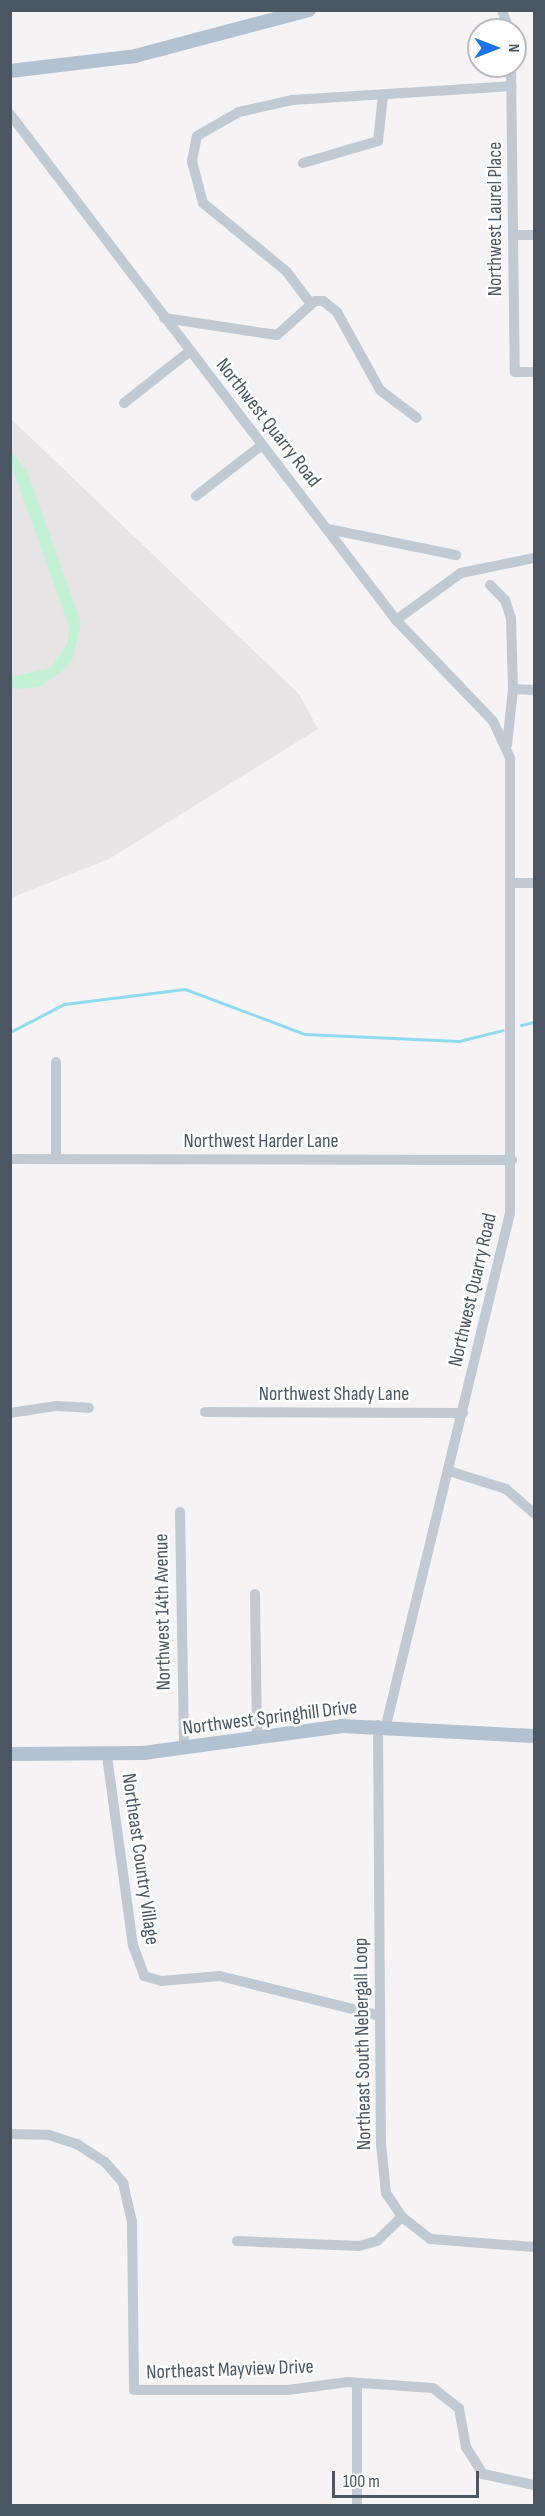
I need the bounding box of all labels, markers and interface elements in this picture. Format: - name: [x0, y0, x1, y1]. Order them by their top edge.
- north arrow: [467, 18, 527, 78]
- text: N: [504, 44, 523, 52]
- street label: Northwest Laurel Place: [483, 142, 507, 296]
- street label: Northwest Quarry Road: [210, 354, 326, 492]
- street label: Northwest Harder Lane: [183, 1129, 339, 1153]
- street label: Northwest Quarry Road: [444, 1211, 502, 1369]
- street label: Northwest Shady Lane: [259, 1382, 409, 1406]
- street label: Northwest 14th Avenue: [150, 1533, 176, 1691]
- street label: Northwest Springhill Drive: [181, 1695, 359, 1741]
- street label: Northeast Country Village: [116, 1772, 164, 1946]
- street label: Northeast South Nebergall Loop: [349, 1938, 377, 2150]
- street label: Northeast Mayview Drive: [146, 2355, 314, 2385]
- scale bar: [335, 2459, 482, 2497]
- text: 100 m: [343, 2471, 380, 2492]

